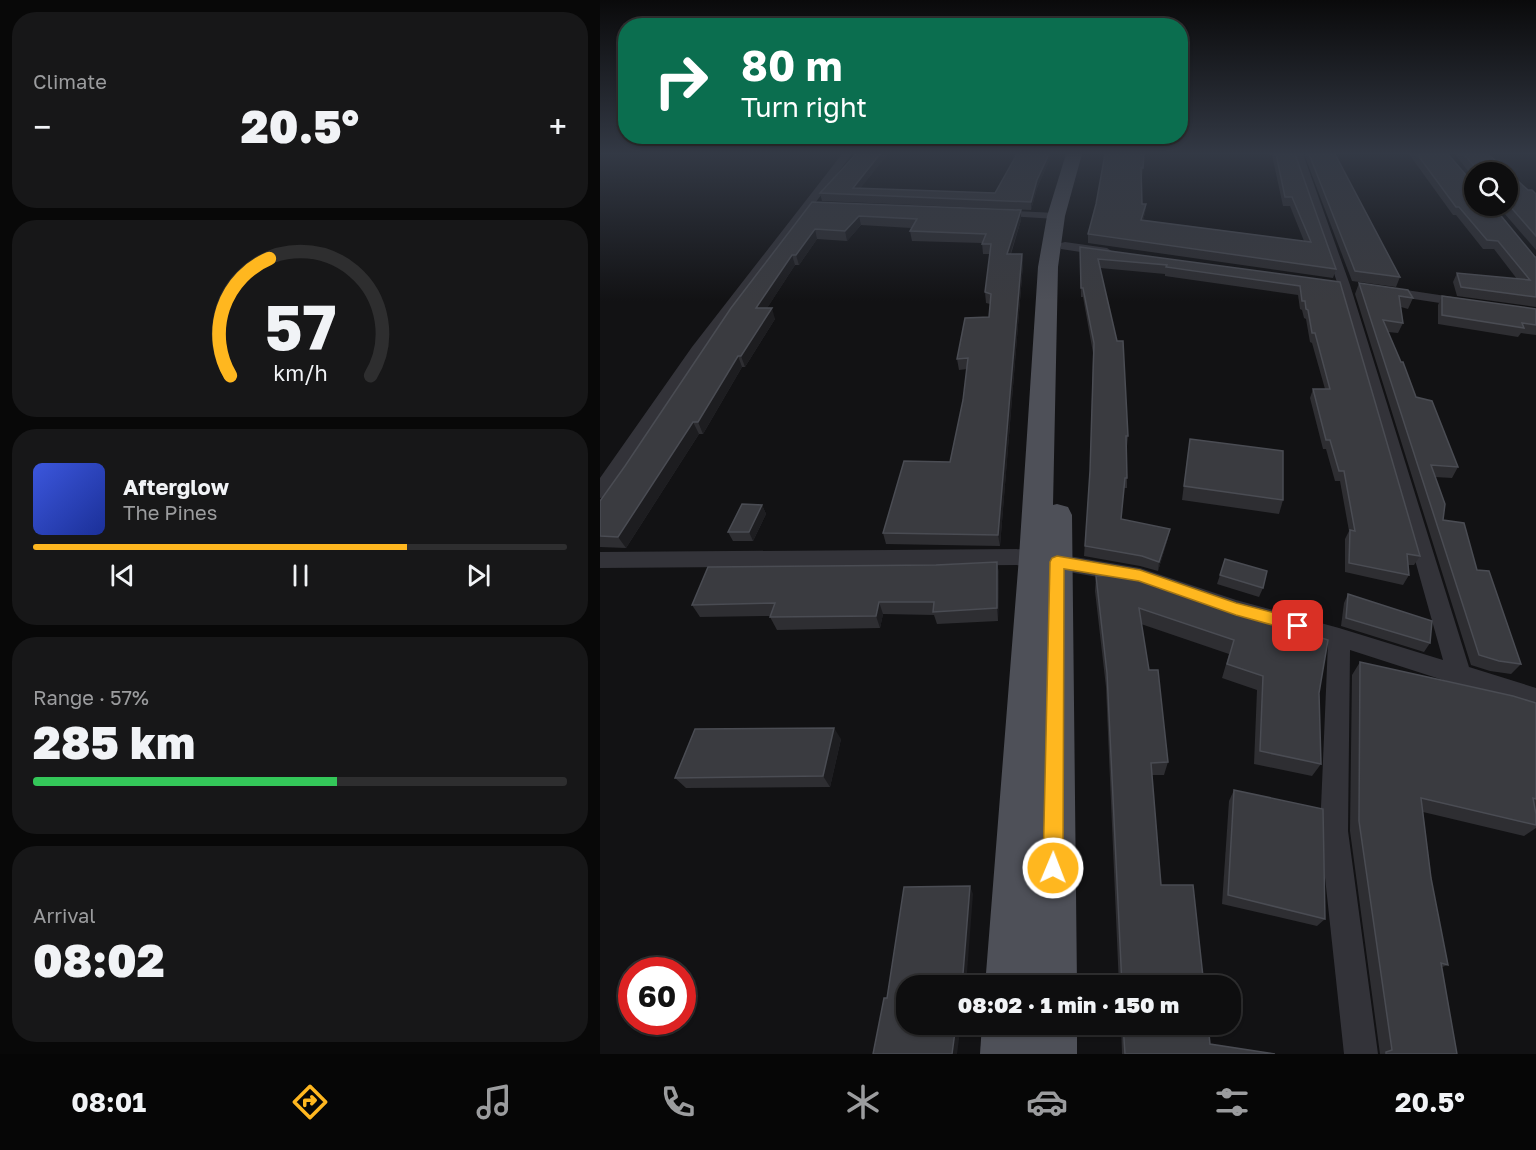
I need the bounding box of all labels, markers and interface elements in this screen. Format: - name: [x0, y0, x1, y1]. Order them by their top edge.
- text: 80 m: [741, 40, 842, 90]
- icon: right: [642, 42, 720, 120]
- text: Climate: [33, 69, 107, 93]
- text: Turn right: [741, 91, 867, 123]
- text: 20.5°: [241, 99, 359, 153]
- text: −: [33, 107, 51, 146]
- text: +: [549, 107, 567, 146]
- map controls: [1464, 162, 1518, 216]
- button: search: [1464, 162, 1518, 216]
- text: 57: [264, 289, 336, 364]
- text: km/h: [273, 360, 327, 386]
- text: Afterglow: [123, 473, 229, 500]
- text: The Pines: [123, 500, 217, 524]
- icon: previous: [106, 559, 139, 592]
- icon: pause: [284, 559, 317, 592]
- icon: next: [462, 559, 495, 592]
- pin: [1272, 600, 1323, 651]
- icon: arrive: [1281, 609, 1314, 642]
- text: Range · 57%: [33, 685, 149, 709]
- text: 285 km: [33, 715, 195, 769]
- position arrow: [1021, 836, 1085, 900]
- text: Arrival: [33, 903, 96, 927]
- text: 08:02: [33, 933, 165, 987]
- speed limit sign: 60: [618, 957, 696, 1035]
- text: 08:02 · 1 min · 150 m: [958, 991, 1179, 1018]
- icon: directions: [289, 1081, 331, 1123]
- icon: music: [473, 1081, 515, 1123]
- icon: phone: [657, 1081, 699, 1123]
- icon: climate: [842, 1081, 884, 1123]
- icon: car: [1026, 1081, 1068, 1123]
- icon: filters: [1211, 1081, 1253, 1123]
- text: 08:01: [71, 1086, 146, 1118]
- text: 20.5°: [1395, 1086, 1465, 1118]

